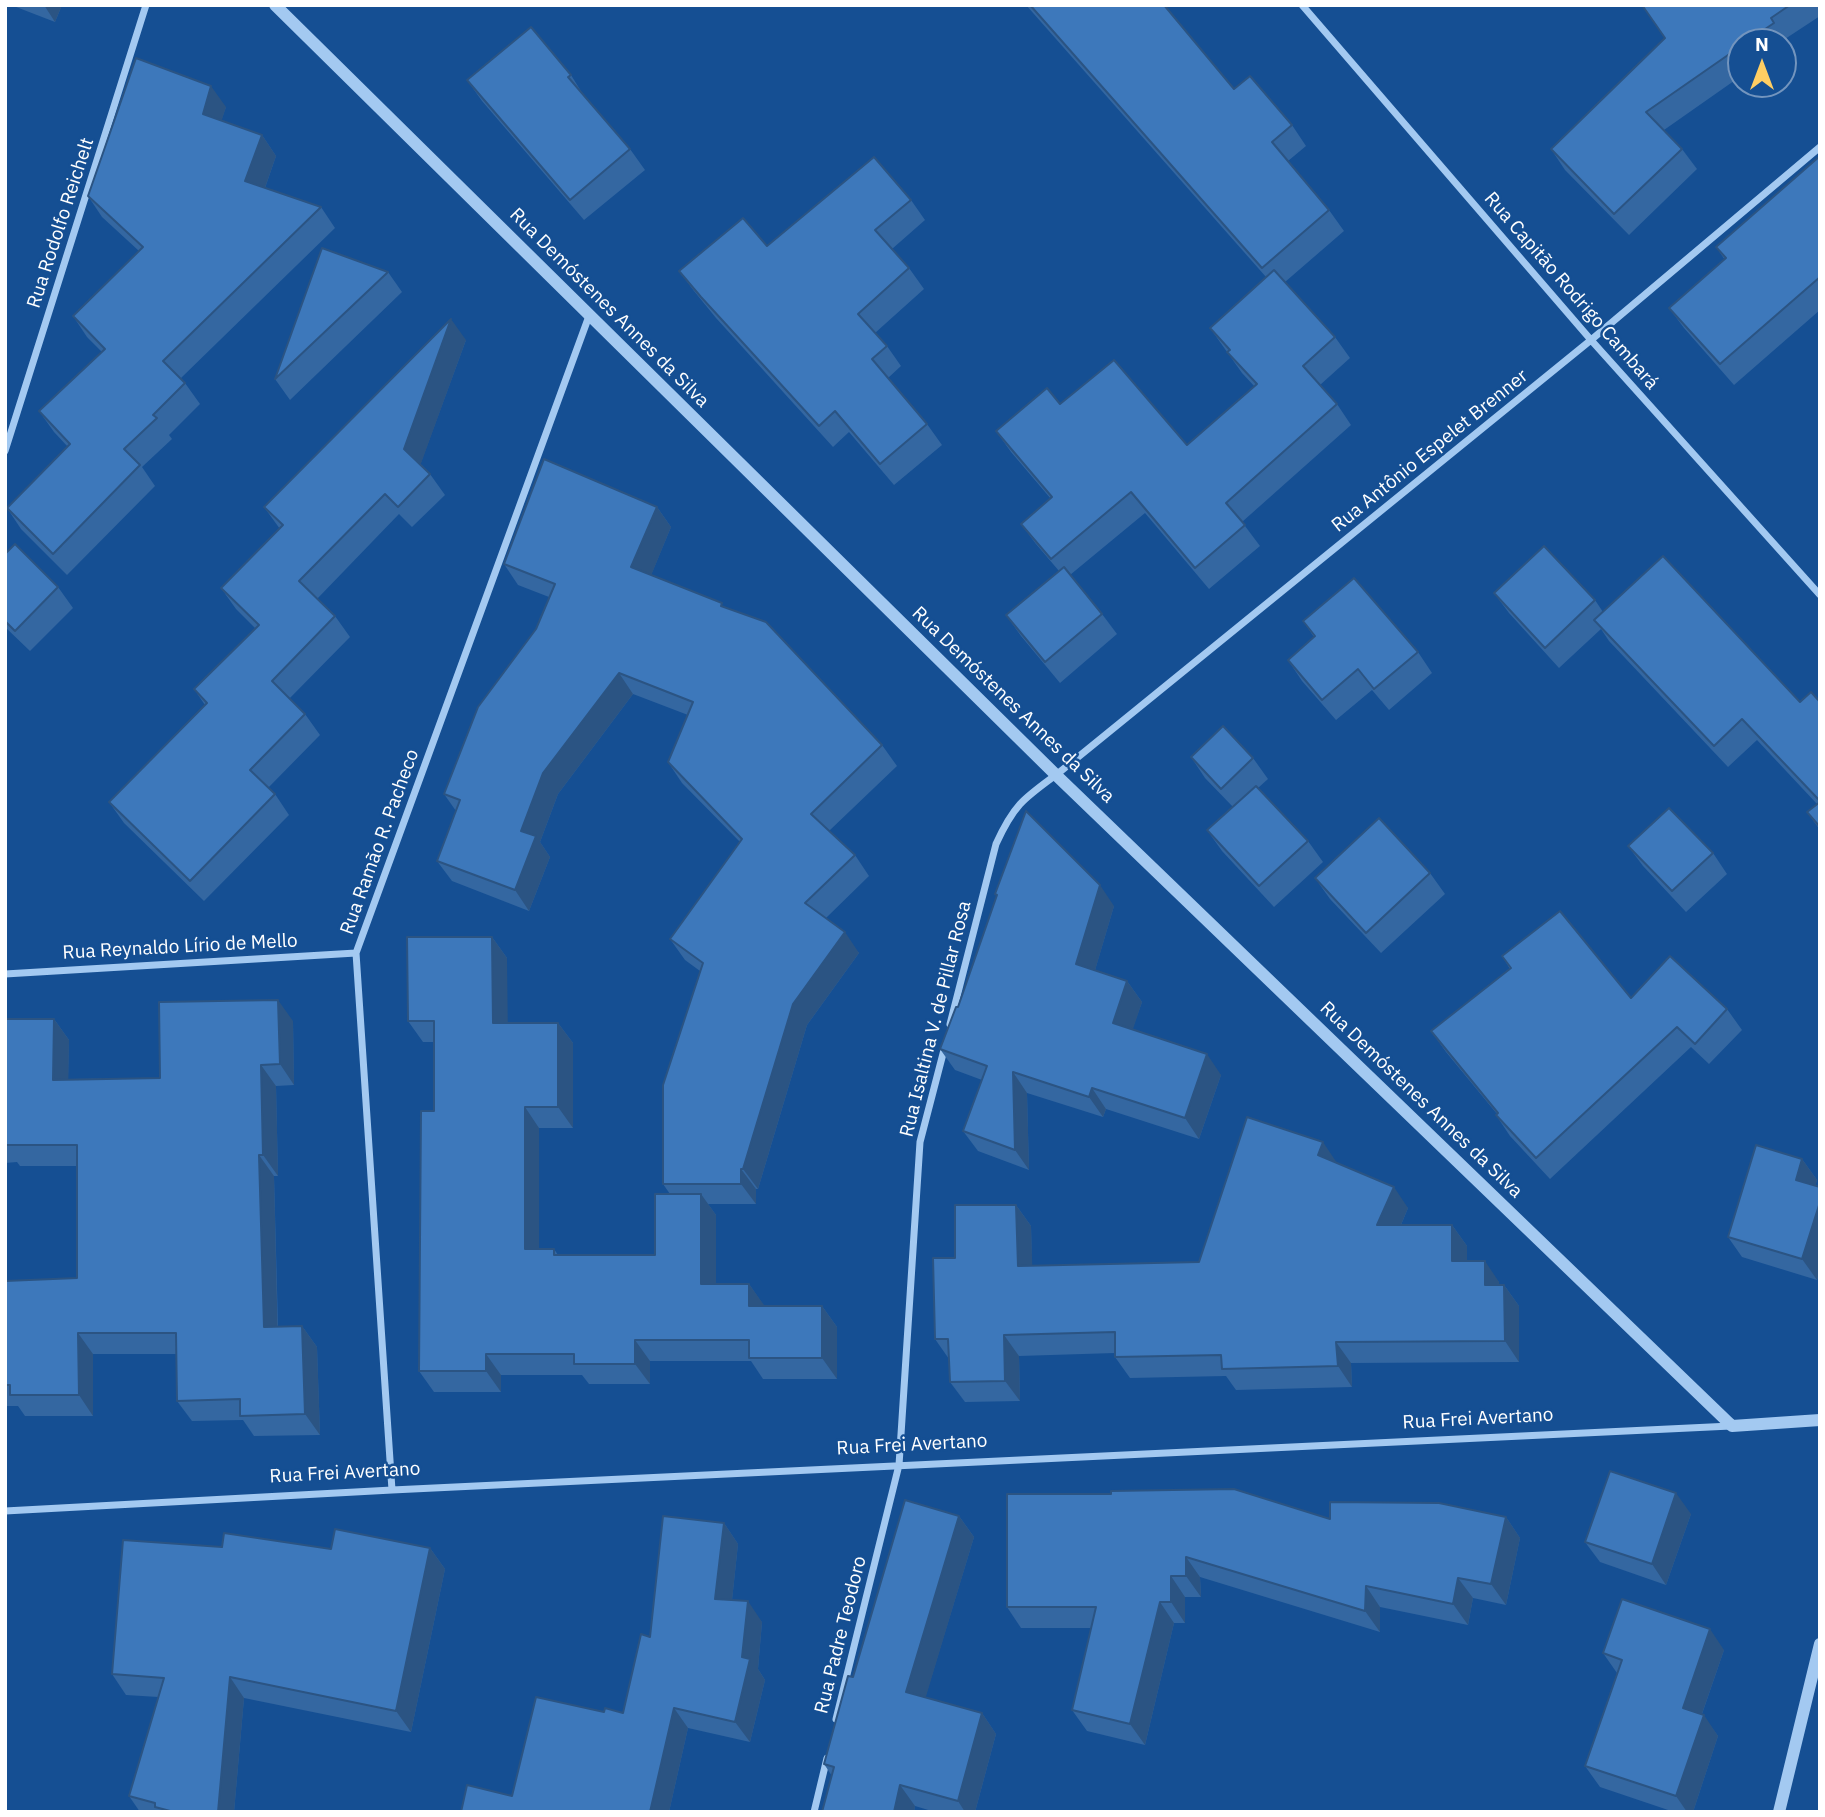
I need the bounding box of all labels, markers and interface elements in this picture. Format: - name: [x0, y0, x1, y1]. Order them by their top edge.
- north arrow: [1727, 28, 1797, 98]
- text: N: [1755, 32, 1769, 56]
- street label: Rua Rodolfo Reichelt: [23, 135, 99, 311]
- street label: Rua Capitão Rodrigo Cambará: [1479, 188, 1663, 394]
- street label: Rua Demóstenes Annes da Silva: [505, 204, 713, 412]
- street label: Rua Antônio Espelet Brenner: [1327, 365, 1533, 537]
- street label: Rua Demóstenes Annes da Silva: [907, 602, 1119, 808]
- street label: Rua Ramão R. Pacheco: [336, 746, 424, 938]
- street label: Rua Isaltina V. de Pillar Rosa: [896, 899, 976, 1139]
- street label: Rua Reynaldo Lírio de Mello: [62, 929, 298, 965]
- street label: Rua Demóstenes Annes da Silva: [1315, 997, 1527, 1203]
- street label: Rua Frei Avertano: [1402, 1404, 1554, 1434]
- street label: Rua Frei Avertano: [836, 1430, 988, 1460]
- street label: Rua Frei Avertano: [269, 1458, 421, 1488]
- street label: Rua Padre Teodoro: [810, 1554, 872, 1716]

